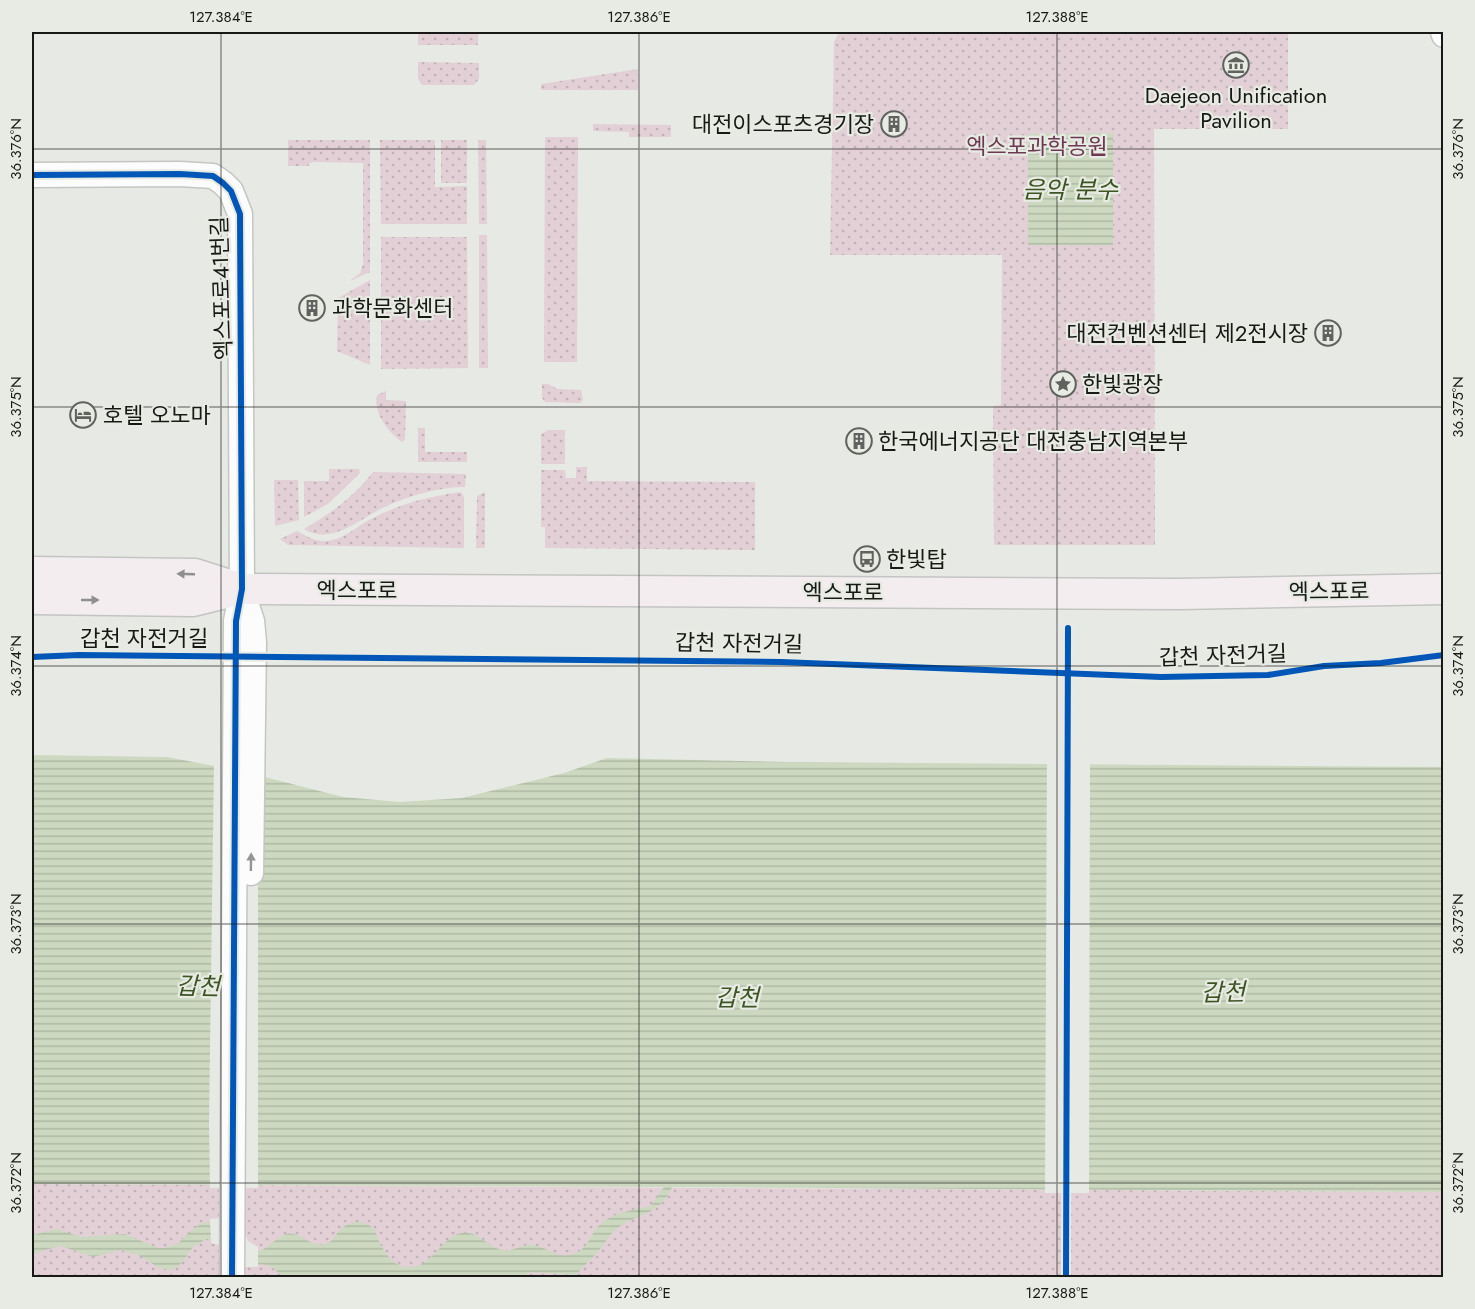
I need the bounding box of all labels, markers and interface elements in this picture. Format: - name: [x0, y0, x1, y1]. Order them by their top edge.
- text: 127.384°E: [189, 6, 253, 28]
- text: 127.386°E: [607, 6, 671, 28]
- text: 127.388°E: [1025, 6, 1089, 28]
- museum icon: Daejeon Unification Pavilion: [1221, 50, 1251, 80]
- place label: Daejeon Unification Pavilion: [1145, 79, 1327, 136]
- place label: 대전이스포츠경기장: [692, 108, 874, 140]
- building icon: 대전이스포츠경기장: [879, 109, 909, 139]
- text: 36.376°N: [5, 118, 27, 180]
- text: 36.376°N: [1447, 118, 1469, 180]
- park label: 엑스포과학공원: [966, 130, 1108, 162]
- water label: 음악 분수: [1022, 172, 1119, 207]
- street label: 엑스포로41번길: [202, 215, 240, 361]
- place label: 과학문화센터: [332, 292, 453, 324]
- building icon: 과학문화센터: [297, 293, 327, 323]
- place label: 대전컨벤션센터 제2전시장: [1066, 317, 1308, 349]
- building icon: 대전컨벤션센터 제2전시장: [1313, 318, 1343, 348]
- place label: 한빛광장: [1082, 368, 1163, 400]
- place icon: 한빛광장: [1048, 369, 1078, 399]
- text: 36.375°N: [5, 376, 27, 438]
- text: 36.375°N: [1447, 376, 1469, 438]
- place label: 호텔 오노마: [103, 399, 211, 431]
- hotel icon: 호텔 오노마: [68, 400, 98, 430]
- place label: 한국에너지공단 대전충남지역본부: [878, 425, 1188, 457]
- building icon: 한국에너지공단 대전충남지역본부: [844, 426, 874, 456]
- place label: 한빛탑: [886, 543, 947, 575]
- bus stop icon: 한빛탑: [852, 544, 882, 574]
- one-way arrow: [177, 569, 196, 578]
- street label: 엑스포로: [317, 574, 397, 606]
- street label: 엑스포로: [1288, 574, 1370, 608]
- street label: 엑스포로: [803, 576, 883, 608]
- one-way arrow: [80, 595, 99, 605]
- street label: 갑천 자전거길: [80, 622, 208, 654]
- street label: 갑천 자전거길: [675, 626, 803, 660]
- text: 36.374°N: [5, 635, 27, 697]
- text: 36.374°N: [1447, 635, 1469, 697]
- street label: 갑천 자전거길: [1158, 637, 1288, 673]
- one-way arrow: [246, 853, 256, 872]
- text: 36.373°N: [5, 893, 27, 955]
- text: 36.373°N: [1447, 893, 1469, 955]
- water label: 갑천: [176, 968, 223, 1004]
- water label: 갑천: [1201, 974, 1248, 1010]
- water label: 갑천: [715, 980, 762, 1015]
- text: 36.372°N: [5, 1152, 27, 1214]
- text: 36.372°N: [1447, 1152, 1469, 1214]
- text: 127.384°E: [189, 1282, 253, 1304]
- text: 127.386°E: [607, 1282, 671, 1304]
- text: 127.388°E: [1025, 1282, 1089, 1304]

